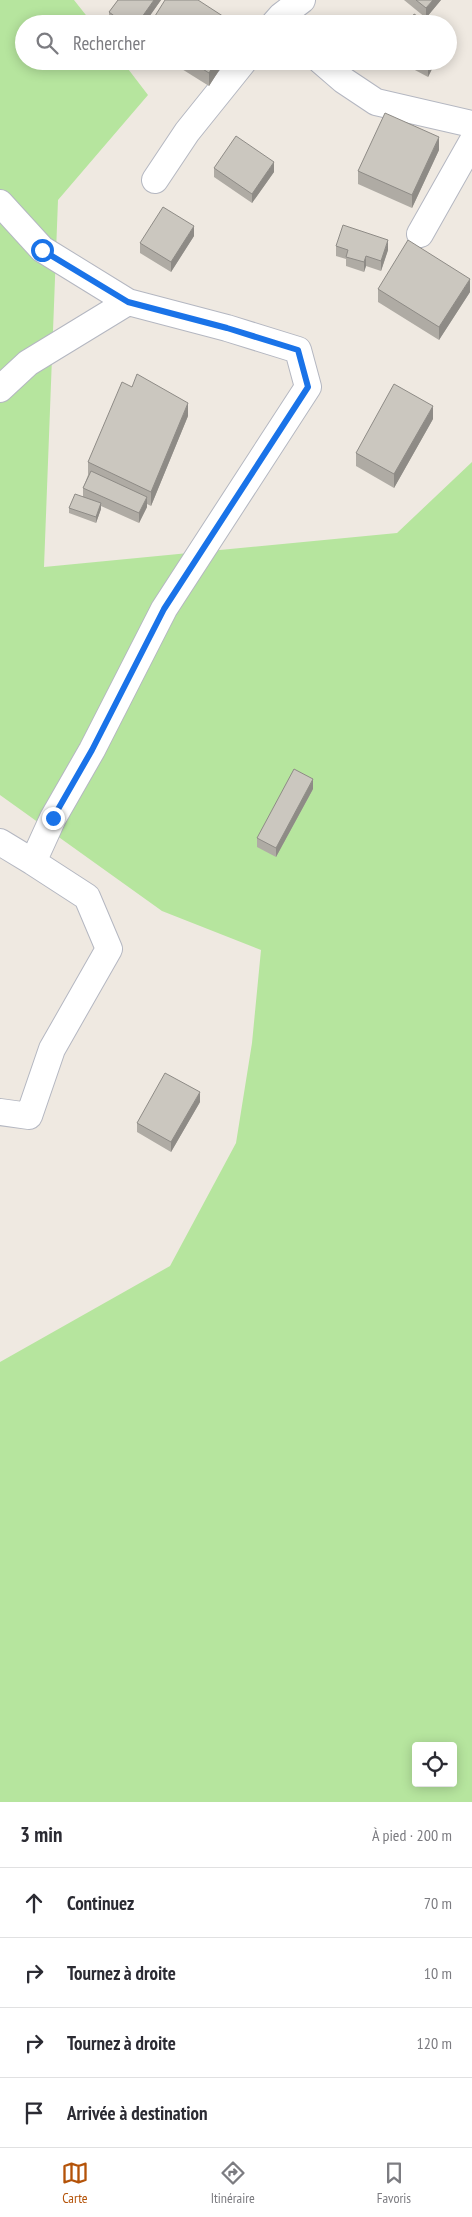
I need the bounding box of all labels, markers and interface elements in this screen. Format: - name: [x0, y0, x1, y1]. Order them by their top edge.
- search box: [15, 15, 457, 70]
- icon: search: [33, 29, 61, 57]
- text: Rechercher: [73, 31, 145, 55]
- route start: [31, 239, 54, 262]
- route end: [42, 807, 65, 830]
- map controls: [412, 1742, 457, 1787]
- button: locate: [412, 1742, 457, 1787]
- text: 3 min: [20, 1821, 62, 1848]
- text: À pied · 200 m: [372, 1825, 452, 1845]
- icon: ahead: [20, 1889, 48, 1917]
- text: Continuez: [67, 1891, 134, 1915]
- text: 70 m: [424, 1893, 452, 1913]
- icon: right: [20, 1959, 48, 1987]
- text: Tournez à droite: [67, 1961, 176, 1985]
- text: 10 m: [424, 1963, 452, 1983]
- icon: right: [20, 2029, 48, 2057]
- text: Tournez à droite: [67, 2031, 176, 2055]
- text: 120 m: [417, 2033, 452, 2053]
- icon: arrive: [20, 2099, 48, 2127]
- text: Arrivée à destination: [67, 2101, 208, 2125]
- tab: Carte: [61, 2159, 89, 2207]
- tab: Itinéraire: [211, 2159, 255, 2207]
- tab: Favoris: [377, 2159, 411, 2207]

